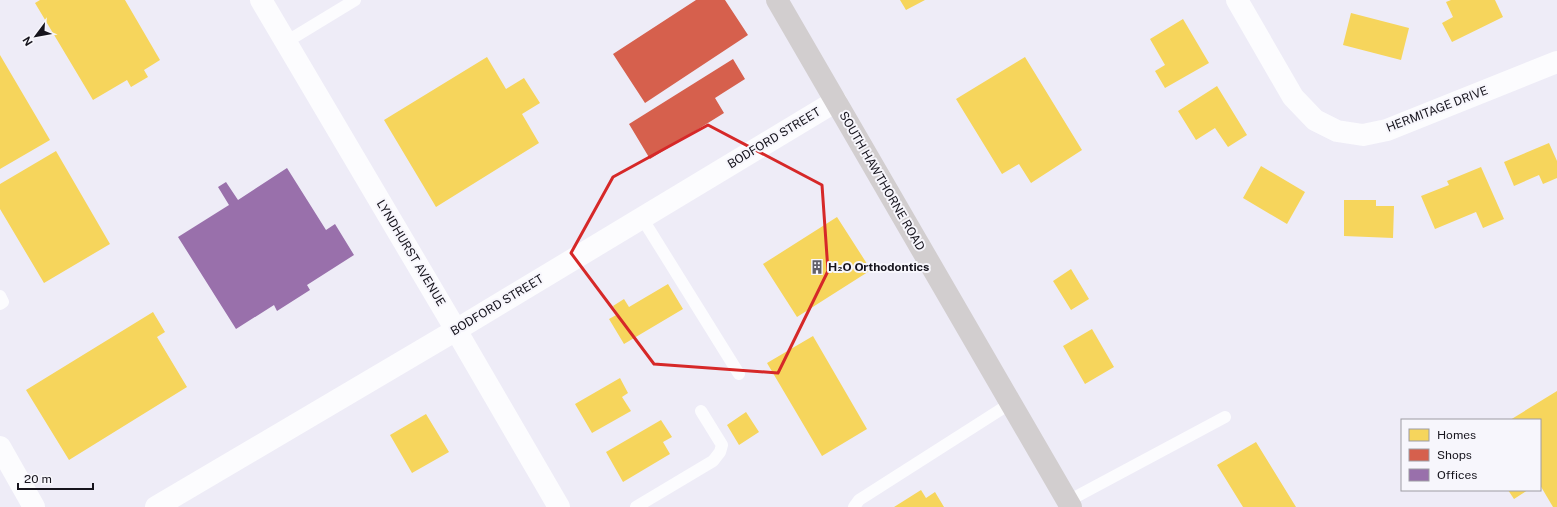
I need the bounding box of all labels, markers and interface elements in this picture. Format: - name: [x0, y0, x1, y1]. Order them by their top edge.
- north arrow: [16, 16, 56, 56]
- text: N: [20, 34, 35, 48]
- street label: HERMITAGE DRIVE: [1384, 83, 1490, 135]
- street label: BODFORD STREET: [725, 105, 823, 171]
- street label: SOUTH HAWTHORNE ROAD: [836, 109, 928, 253]
- street label: LYNDHURST AVENUE: [374, 197, 448, 309]
- building icon: H₂O Orthodontics: [809, 259, 825, 275]
- place label: H₂O Orthodontics: [828, 260, 929, 274]
- street label: BODFORD STREET: [448, 272, 546, 338]
- legend: [1401, 419, 1541, 491]
- text: Homes: [1437, 428, 1476, 442]
- text: Shops: [1437, 448, 1472, 462]
- scale bar: [18, 465, 93, 491]
- text: Offices: [1437, 468, 1477, 482]
- text: 20 m: [24, 472, 52, 486]

